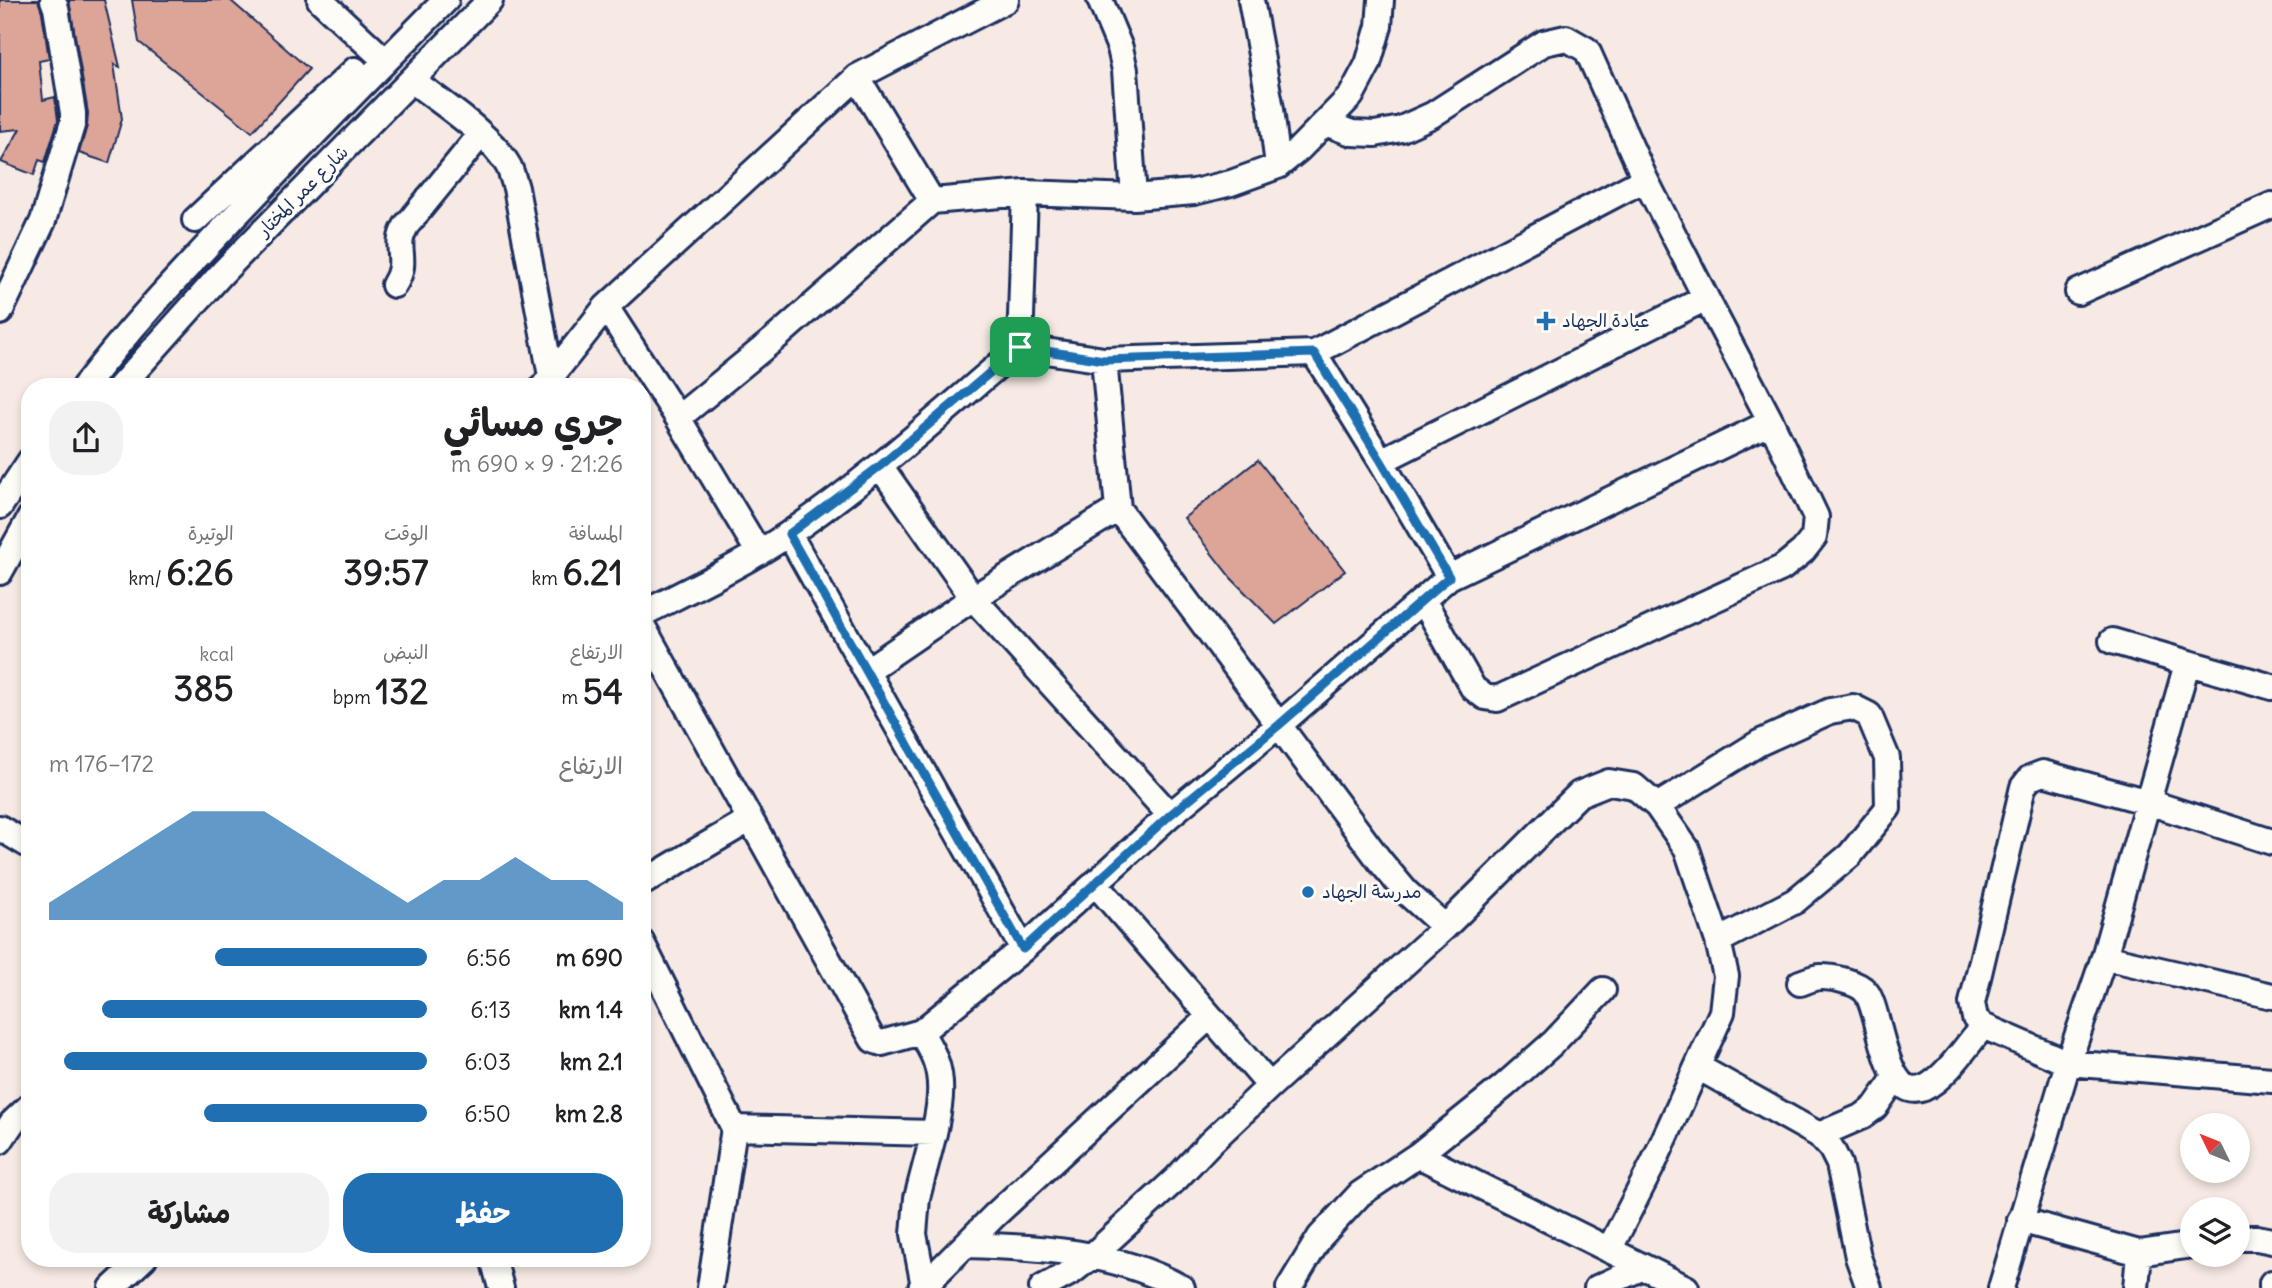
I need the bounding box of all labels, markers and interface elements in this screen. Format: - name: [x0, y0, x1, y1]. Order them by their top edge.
- street label: شارع عمر المختار: [251, 140, 354, 243]
- place label: عيادة الجهاد: [1562, 309, 1649, 332]
- marker: عيادة الجهاد: [1536, 311, 1556, 331]
- pin: [990, 317, 1050, 377]
- icon: arrive: [1001, 328, 1039, 366]
- text: جري مسائي: [443, 399, 623, 446]
- button: share: [49, 401, 123, 475]
- text: 21:26 · 9 × 690 m: [451, 449, 623, 478]
- text: الوتيرة: [188, 521, 234, 545]
- text: الوقت: [384, 521, 428, 545]
- text: المسافة: [569, 521, 623, 545]
- text: 6:26: [166, 550, 234, 594]
- text: 39:57: [343, 550, 428, 594]
- text: 6.21: [562, 550, 623, 594]
- text: /km: [128, 566, 166, 590]
- text: km: [532, 566, 562, 590]
- text: النبض: [383, 640, 428, 664]
- text: الارتفاع: [570, 640, 623, 664]
- text: kcal: [199, 642, 234, 666]
- text: 385: [174, 666, 234, 710]
- text: 132: [375, 669, 428, 713]
- text: 54: [583, 669, 623, 713]
- text: bpm: [333, 685, 375, 709]
- text: m: [561, 685, 583, 709]
- text: 172–176 m: [49, 749, 154, 778]
- text: الارتفاع: [559, 751, 623, 780]
- place label: مدرسة الجهاد: [1322, 880, 1422, 903]
- marker: مدرسة الجهاد: [1300, 884, 1316, 900]
- text: 6:56: [466, 943, 511, 972]
- text: 690 m: [556, 943, 623, 972]
- text: 6:13: [470, 995, 511, 1024]
- text: 1.4 km: [559, 995, 623, 1024]
- text: 6:03: [464, 1047, 511, 1076]
- text: 2.1 km: [560, 1047, 623, 1076]
- text: 6:50: [464, 1099, 511, 1128]
- text: 2.8 km: [555, 1099, 623, 1128]
- north arrow: [2180, 1113, 2250, 1183]
- map controls: [2180, 1113, 2250, 1267]
- button: مشاركة: [49, 1173, 329, 1253]
- button: حفظ: [343, 1173, 623, 1253]
- button: layers: [2180, 1197, 2250, 1267]

